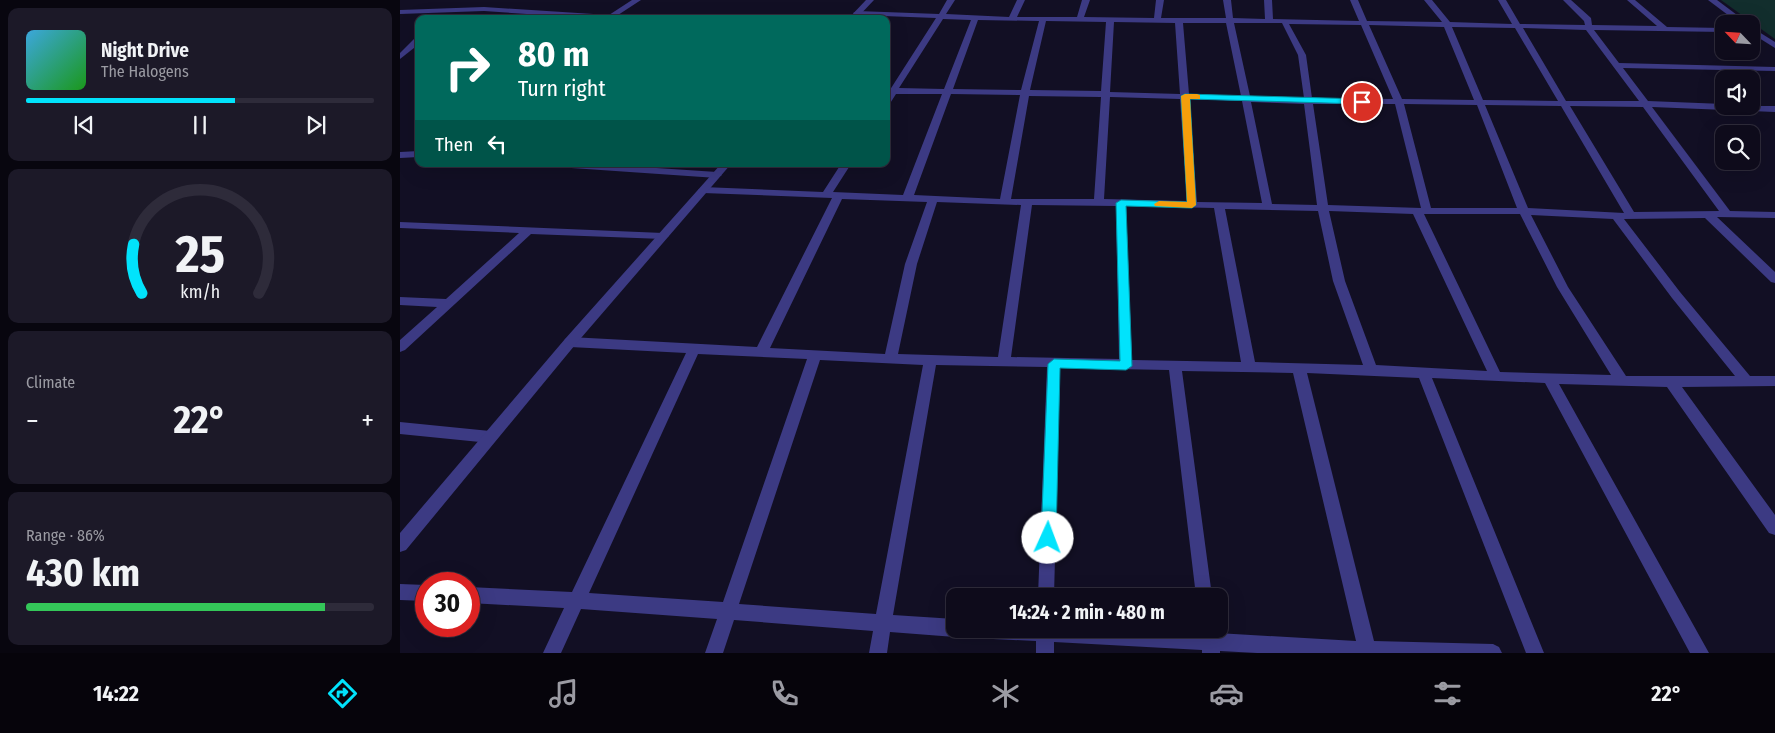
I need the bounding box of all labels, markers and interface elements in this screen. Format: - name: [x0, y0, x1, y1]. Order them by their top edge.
- north arrow: [1715, 15, 1760, 60]
- map controls: [1715, 15, 1760, 170]
- text: 80 m: [518, 33, 590, 75]
- icon: right: [435, 35, 500, 100]
- text: Night Drive: [101, 39, 189, 62]
- text: The Halogens: [101, 62, 189, 81]
- button: sound: [1715, 70, 1760, 115]
- text: Turn right: [518, 75, 606, 102]
- pin: [1341, 81, 1383, 123]
- icon: arrive: [1348, 88, 1376, 116]
- icon: previous: [70, 111, 98, 139]
- icon: pause: [186, 111, 214, 139]
- icon: next: [302, 111, 330, 139]
- button: search: [1715, 125, 1760, 170]
- icon: left: [483, 130, 511, 158]
- text: Then: [435, 133, 473, 156]
- text: 25: [174, 223, 225, 286]
- text: km/h: [180, 281, 220, 303]
- text: Climate: [26, 373, 75, 392]
- text: 22°: [173, 397, 226, 443]
- text: −: [26, 404, 39, 437]
- text: +: [361, 404, 374, 437]
- position arrow: [1021, 511, 1073, 563]
- text: Range · 86%: [26, 526, 105, 545]
- text: 430 km: [26, 550, 140, 596]
- speed limit sign: 30: [415, 572, 480, 637]
- text: 14:24 · 2 min · 480 m: [1009, 601, 1165, 624]
- icon: directions: [325, 676, 360, 711]
- icon: music: [546, 676, 581, 711]
- icon: phone: [767, 676, 802, 711]
- icon: climate: [988, 676, 1023, 711]
- icon: car: [1209, 676, 1244, 711]
- icon: filters: [1430, 676, 1465, 711]
- text: 14:22: [93, 680, 139, 707]
- text: 22°: [1651, 680, 1682, 707]

